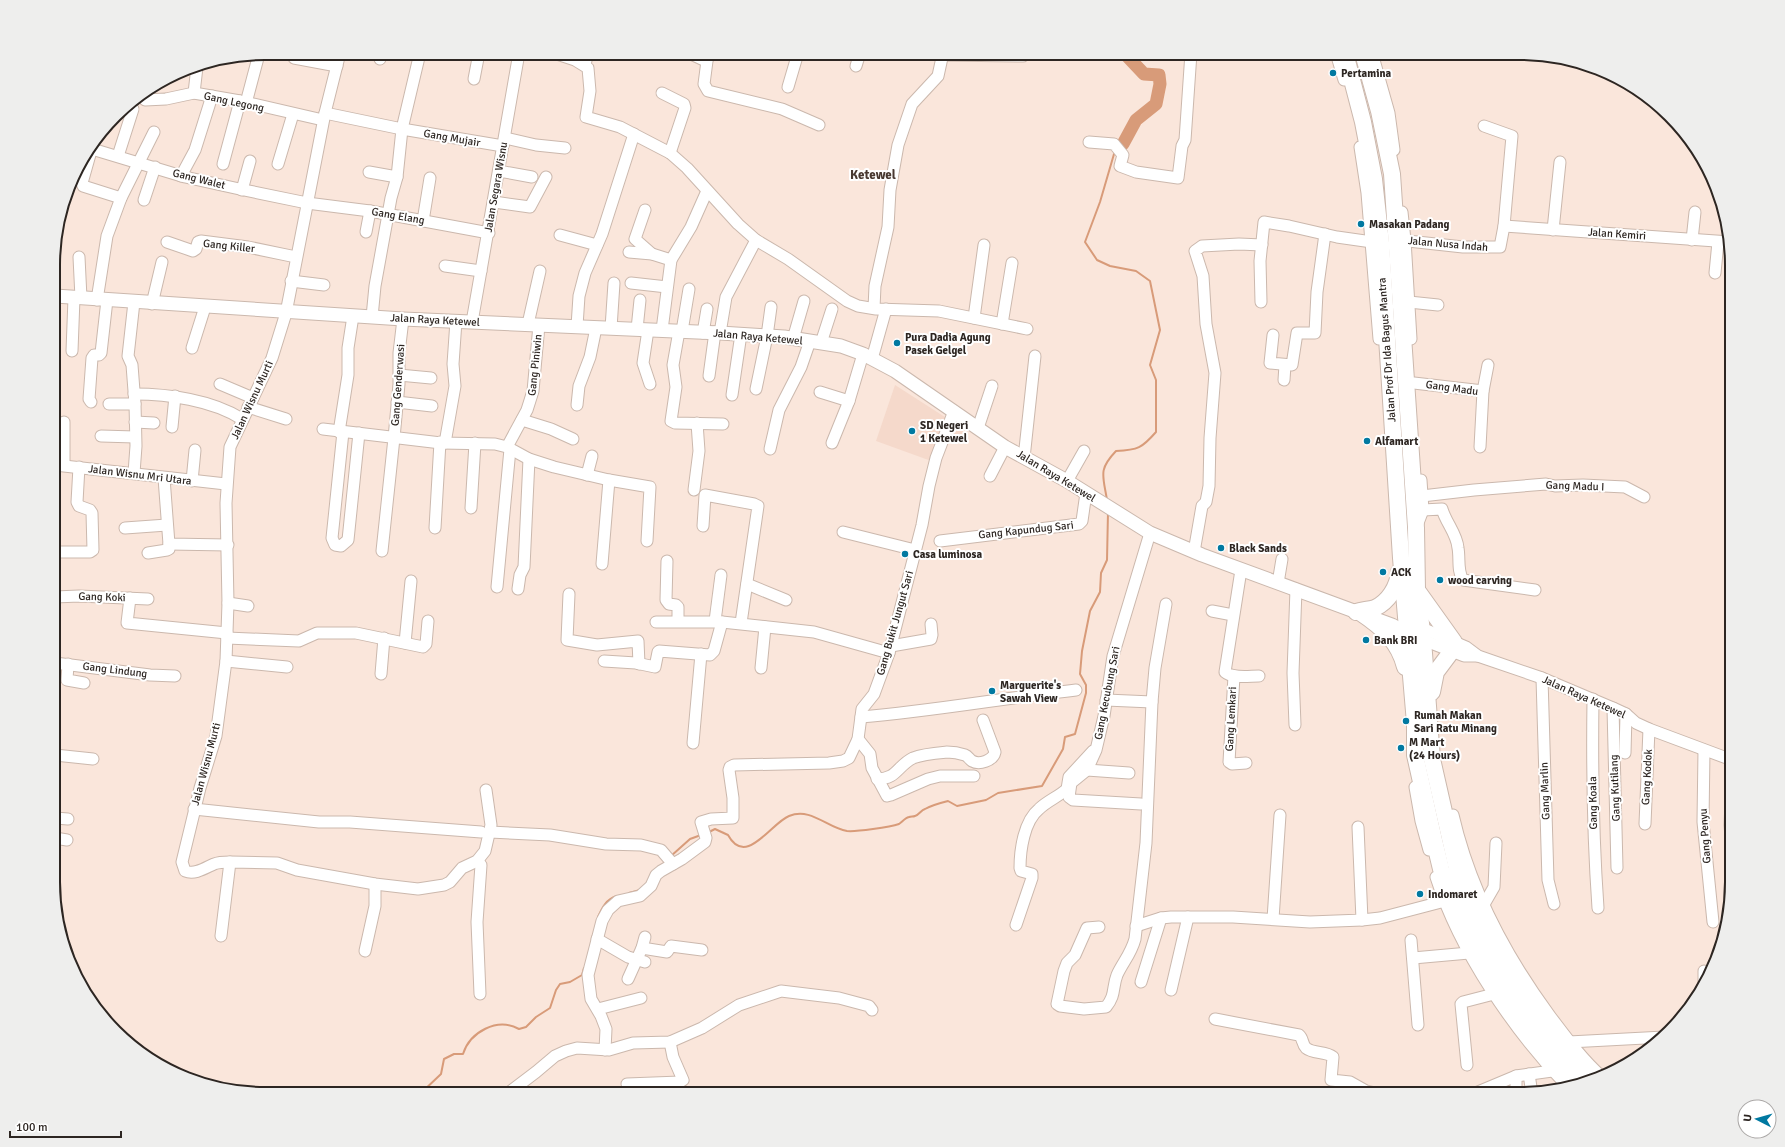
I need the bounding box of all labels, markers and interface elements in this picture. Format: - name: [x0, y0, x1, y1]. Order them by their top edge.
- place label: Pertamina: [1341, 67, 1391, 80]
- marker: Pertamina: [1328, 68, 1338, 78]
- street label: Gang Legong: [203, 89, 265, 115]
- street label: Gang Mujair: [423, 127, 481, 149]
- street label: Jalan Segara Wisnu: [482, 141, 510, 233]
- street label: Gang Walet: [171, 166, 227, 192]
- district label: Ketewel: [850, 167, 896, 183]
- street label: Gang Elang: [370, 205, 426, 227]
- place label: Masakan Padang: [1369, 218, 1450, 231]
- marker: Masakan Padang: [1356, 219, 1366, 229]
- street label: Jalan Kemiri: [1587, 225, 1647, 243]
- street label: Jalan Nusa Indah: [1407, 234, 1489, 254]
- street label: Gang Killer: [202, 237, 256, 255]
- street label: Jalan Prof Dr Ida Bagus Mantra: [1375, 277, 1399, 423]
- street label: Jalan Raya Ketewel: [390, 311, 480, 329]
- street label: Jalan Raya Ketewel: [713, 327, 803, 347]
- place label: Pura Dadia Agung Pasek Gelgel: [905, 331, 991, 357]
- street label: Gang Piniwin: [525, 333, 545, 397]
- marker: Pura Dadia Agung Pasek Gelgel: [892, 338, 902, 348]
- street label: Gang Genderwasi: [389, 343, 407, 427]
- street label: Jalan Wisnu Murti: [228, 359, 276, 441]
- street label: Gang Madu: [1425, 378, 1479, 398]
- place label: SD Negeri 1 Ketewel: [920, 419, 968, 445]
- marker: SD Negeri 1 Ketewel: [907, 426, 917, 436]
- place label: Alfamart: [1375, 435, 1418, 448]
- marker: Alfamart: [1362, 436, 1372, 446]
- street label: Jalan Raya Ketewel: [1014, 447, 1098, 505]
- street label: Jalan Wisnu Mri Utara: [88, 462, 193, 488]
- street label: Gang Madu I: [1545, 478, 1605, 494]
- street label: Gang Kapundug Sari: [978, 519, 1074, 541]
- place label: Black Sands: [1229, 542, 1287, 555]
- marker: Black Sands: [1216, 543, 1226, 553]
- place label: Casa luminosa: [913, 548, 982, 561]
- marker: Casa luminosa: [900, 549, 910, 559]
- place label: ACK: [1391, 566, 1412, 579]
- marker: ACK: [1378, 567, 1388, 577]
- street label: Gang Bukit Jungut Sari: [874, 569, 916, 677]
- place label: wood carving: [1448, 574, 1512, 587]
- marker: wood carving: [1435, 575, 1445, 585]
- street label: Gang Koki: [78, 590, 126, 604]
- place label: Bank BRI: [1374, 634, 1418, 647]
- marker: Bank BRI: [1361, 635, 1371, 645]
- street label: Gang Kecubung Sari: [1092, 645, 1122, 741]
- street label: Gang Lindung: [82, 660, 148, 680]
- street label: Jalan Raya Ketewel: [1540, 673, 1628, 721]
- place label: Marguerite's Sawah View: [1000, 679, 1061, 705]
- marker: Marguerite's Sawah View: [987, 686, 997, 696]
- street label: Gang Lemkari: [1223, 686, 1239, 752]
- place label: Rumah Makan Sari Ratu Minang: [1414, 709, 1497, 735]
- marker: Rumah Makan Sari Ratu Minang: [1401, 716, 1411, 726]
- street label: Jalan Wisnu Murti: [189, 721, 223, 807]
- place label: M Mart (24 Hours): [1409, 736, 1460, 762]
- marker: M Mart (24 Hours): [1396, 743, 1406, 753]
- street label: Gang Kodok: [1639, 748, 1655, 805]
- street label: Gang Kutilang: [1607, 754, 1623, 822]
- street label: Gang Marlin: [1537, 762, 1553, 820]
- street label: Gang Koala: [1586, 776, 1600, 830]
- street label: Gang Penyu: [1697, 808, 1713, 864]
- place label: Indomaret: [1428, 888, 1477, 901]
- marker: Indomaret: [1415, 889, 1425, 899]
- north arrow: [1737, 1099, 1777, 1139]
- scale bar: [10, 1113, 121, 1139]
- text: U: [1741, 1114, 1754, 1122]
- text: 100 m: [16, 1120, 48, 1135]

